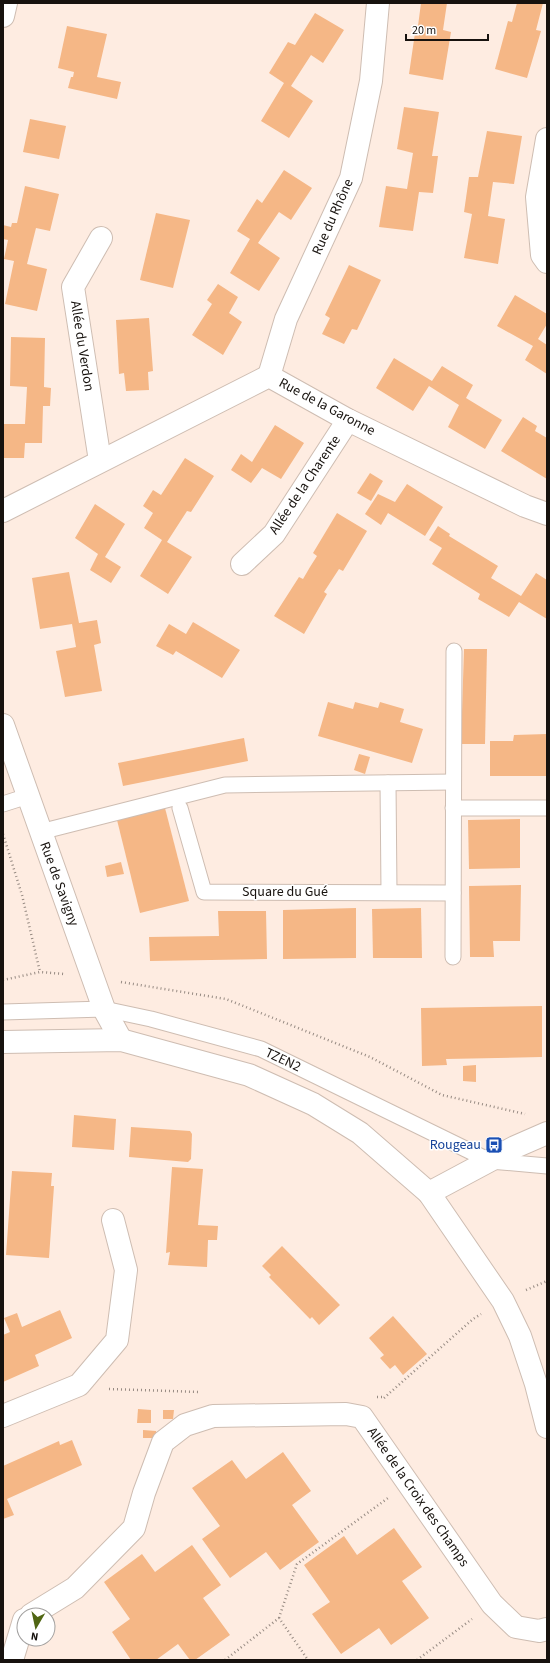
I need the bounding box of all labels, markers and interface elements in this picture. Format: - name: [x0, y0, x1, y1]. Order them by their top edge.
- scale bar: [406, 16, 488, 42]
- text: 20 m: [412, 22, 436, 39]
- street label: Rue du Rhône: [307, 176, 359, 258]
- street label: Allée du Verdon: [65, 299, 99, 393]
- street label: Rue de la Garonne: [275, 373, 379, 441]
- street label: Allée de la Charente: [264, 431, 346, 539]
- street label: Rue de Savigny: [34, 839, 84, 929]
- street label: Square du Gué: [242, 882, 328, 902]
- street label: TZEN2: [262, 1043, 304, 1077]
- place label: Rougeau: [430, 1135, 481, 1155]
- bus stop icon: Rougeau: [484, 1135, 504, 1155]
- street label: Allée de la Croix des Champs: [362, 1423, 474, 1571]
- north arrow: [16, 1607, 56, 1647]
- text: N: [30, 1628, 39, 1644]

